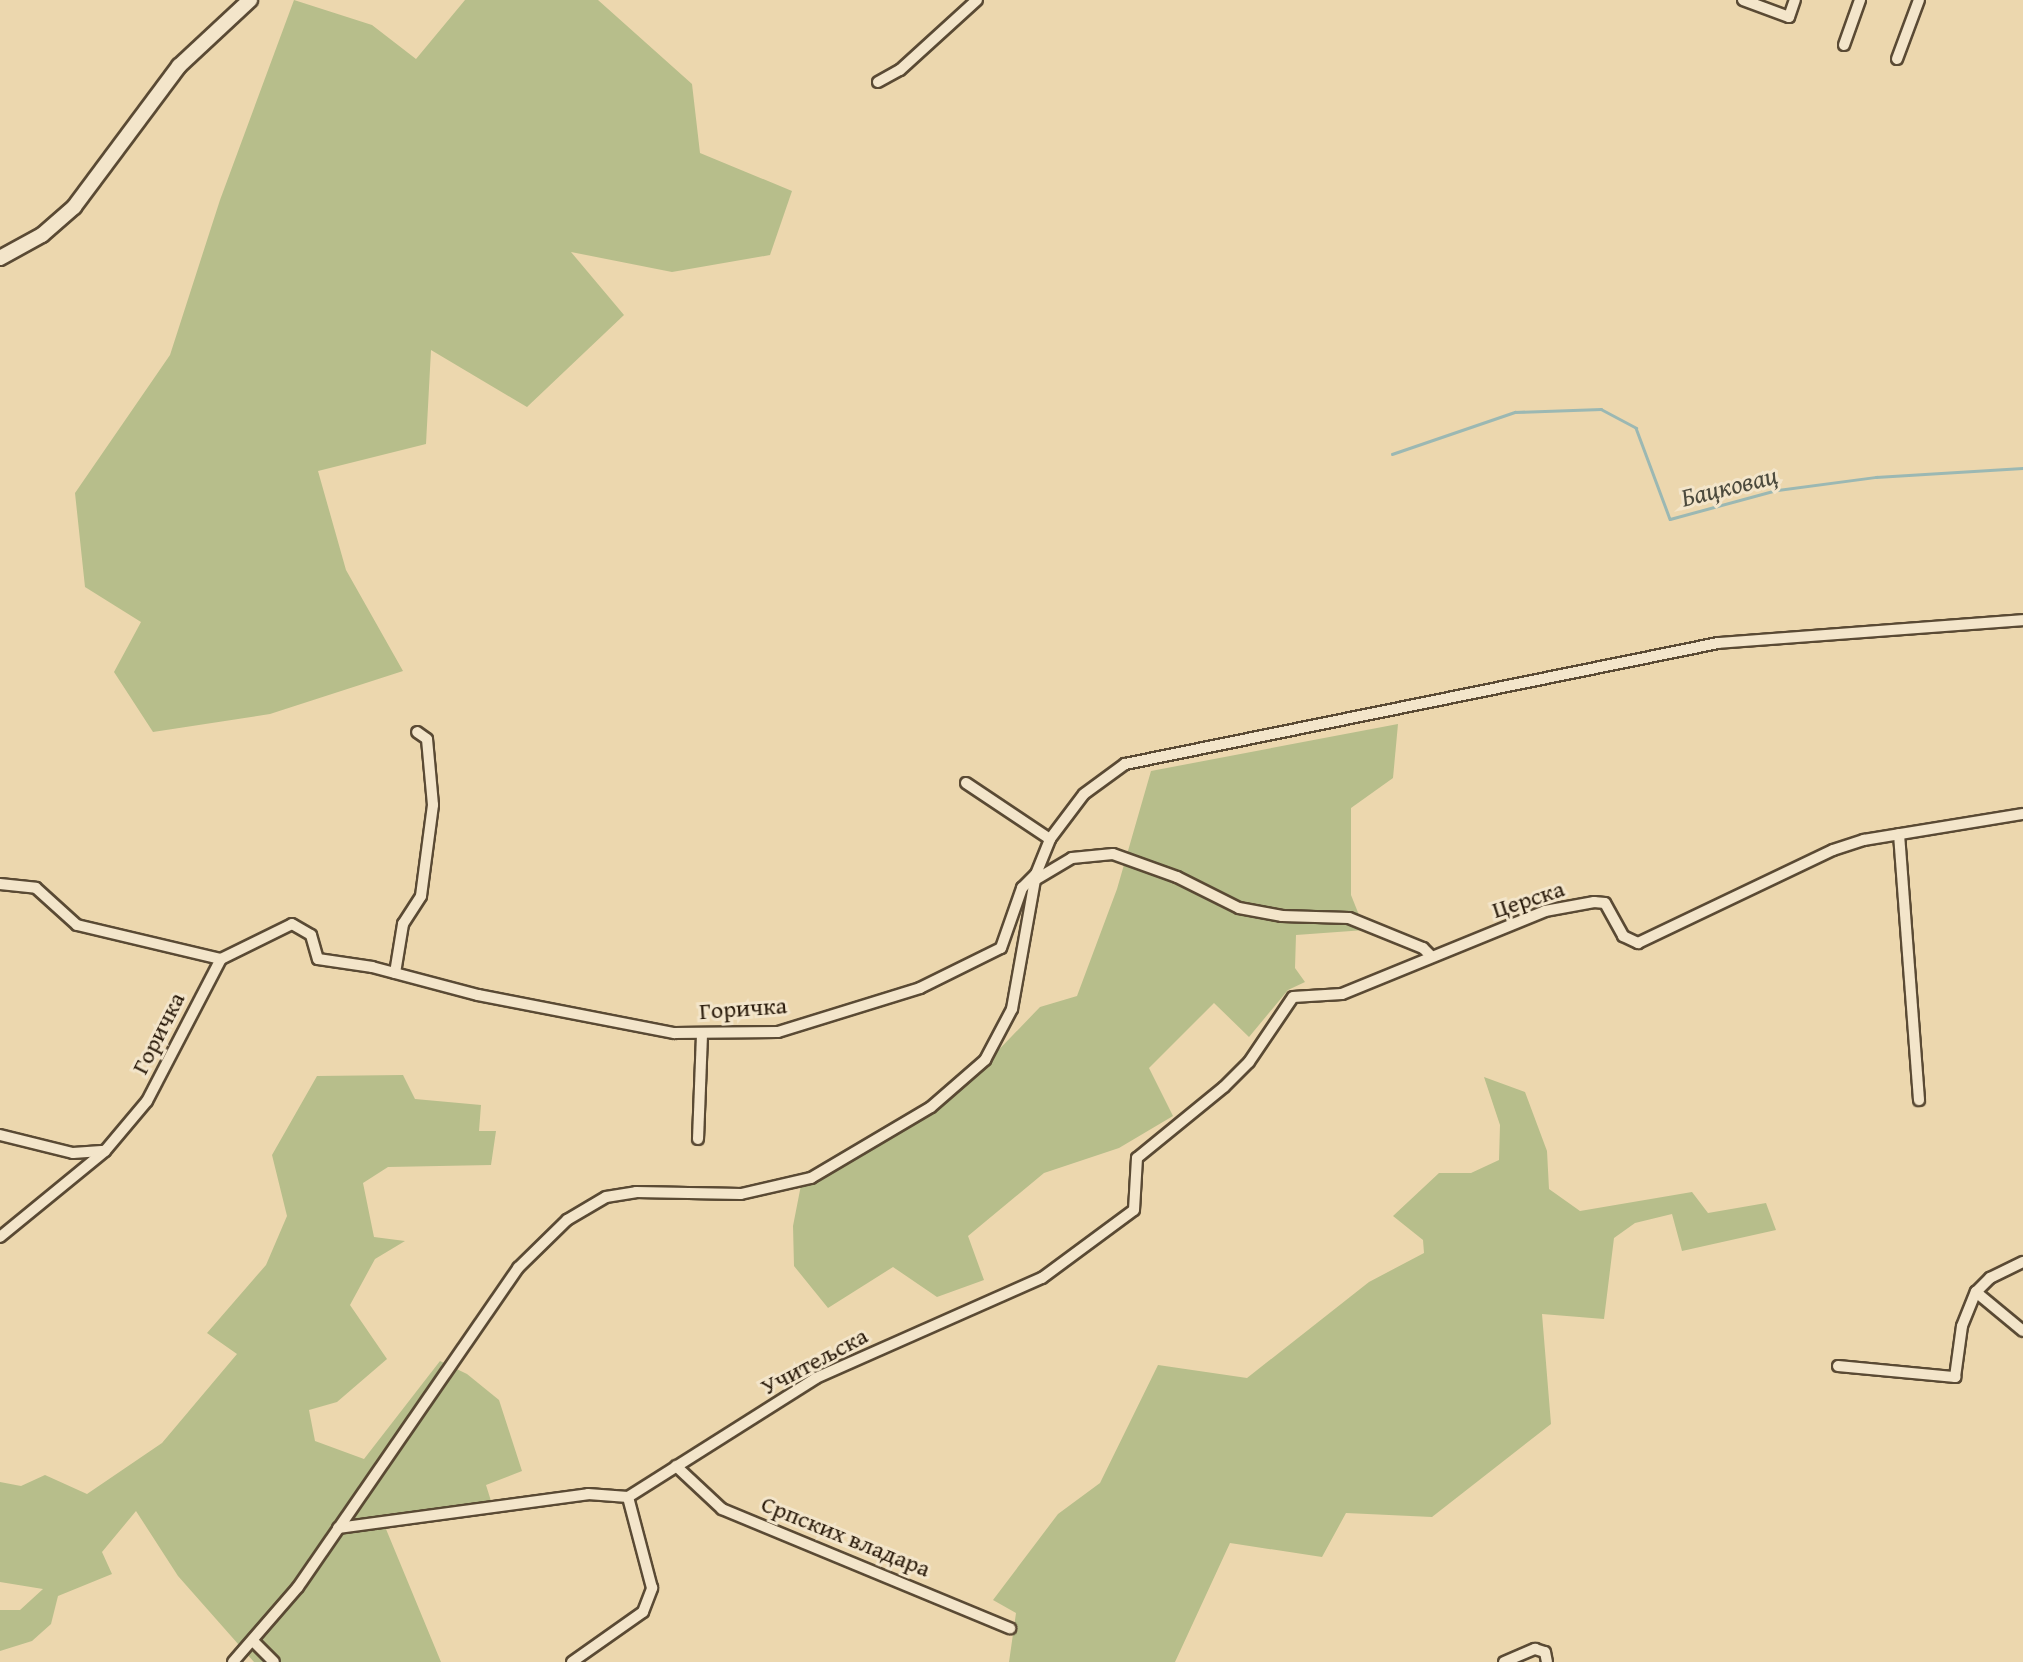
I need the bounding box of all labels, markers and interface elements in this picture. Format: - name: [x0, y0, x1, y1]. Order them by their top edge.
- water label: Бацковац: [1677, 459, 1781, 513]
- street label: Церска: [1488, 874, 1568, 924]
- street label: Горичка: [125, 987, 191, 1079]
- street label: Горичка: [698, 991, 788, 1025]
- street label: Учитељска: [756, 1321, 872, 1401]
- street label: Српских владара: [757, 1489, 935, 1583]

